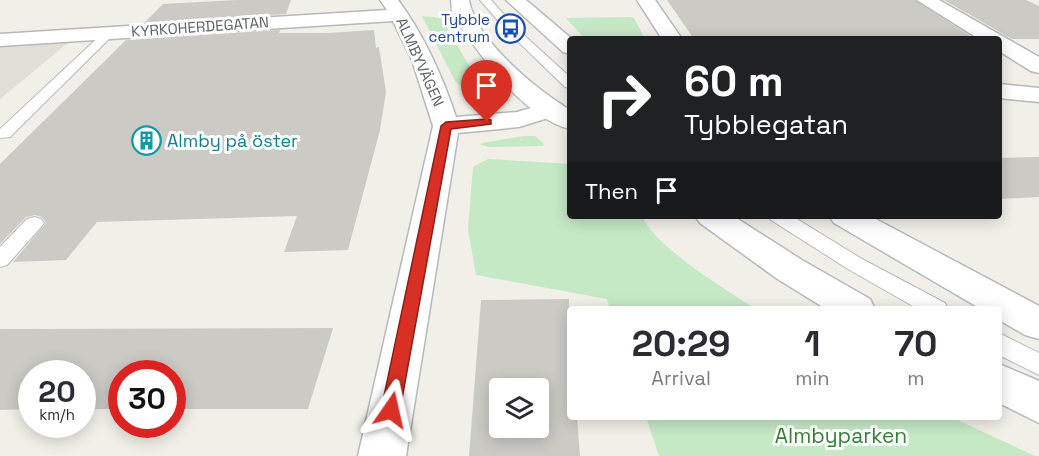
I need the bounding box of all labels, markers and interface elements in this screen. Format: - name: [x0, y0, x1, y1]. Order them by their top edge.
- place label: Tybble centrum: [429, 10, 490, 46]
- street label: KYRKOHERDEGATAN: [130, 12, 269, 41]
- bus stop icon: Tybble centrum: [495, 13, 527, 45]
- street label: ALMBYVÄGEN: [392, 14, 449, 109]
- text: 60 m: [684, 55, 784, 108]
- pin: [461, 60, 512, 122]
- icon: right: [585, 60, 663, 138]
- icon: arrive: [470, 69, 503, 102]
- text: Tybblegatan: [684, 107, 848, 142]
- building icon: Almby på öster: [130, 125, 162, 157]
- place label: Almby på öster: [167, 129, 298, 152]
- icon: arrive: [650, 174, 683, 207]
- text: Then: [585, 177, 638, 205]
- text: 20:29: [632, 321, 731, 367]
- text: 1: [804, 321, 821, 367]
- text: 70: [894, 321, 937, 367]
- speed limit sign: 30: [108, 360, 186, 438]
- text: Arrival: [651, 365, 711, 391]
- text: min: [795, 365, 830, 391]
- text: m: [907, 365, 924, 391]
- text: 20: [38, 372, 76, 411]
- position arrow: [359, 378, 423, 442]
- map controls: [489, 378, 549, 438]
- button: layers: [489, 378, 549, 438]
- text: km/h: [39, 405, 75, 424]
- park label: Almbyparken: [775, 422, 907, 449]

